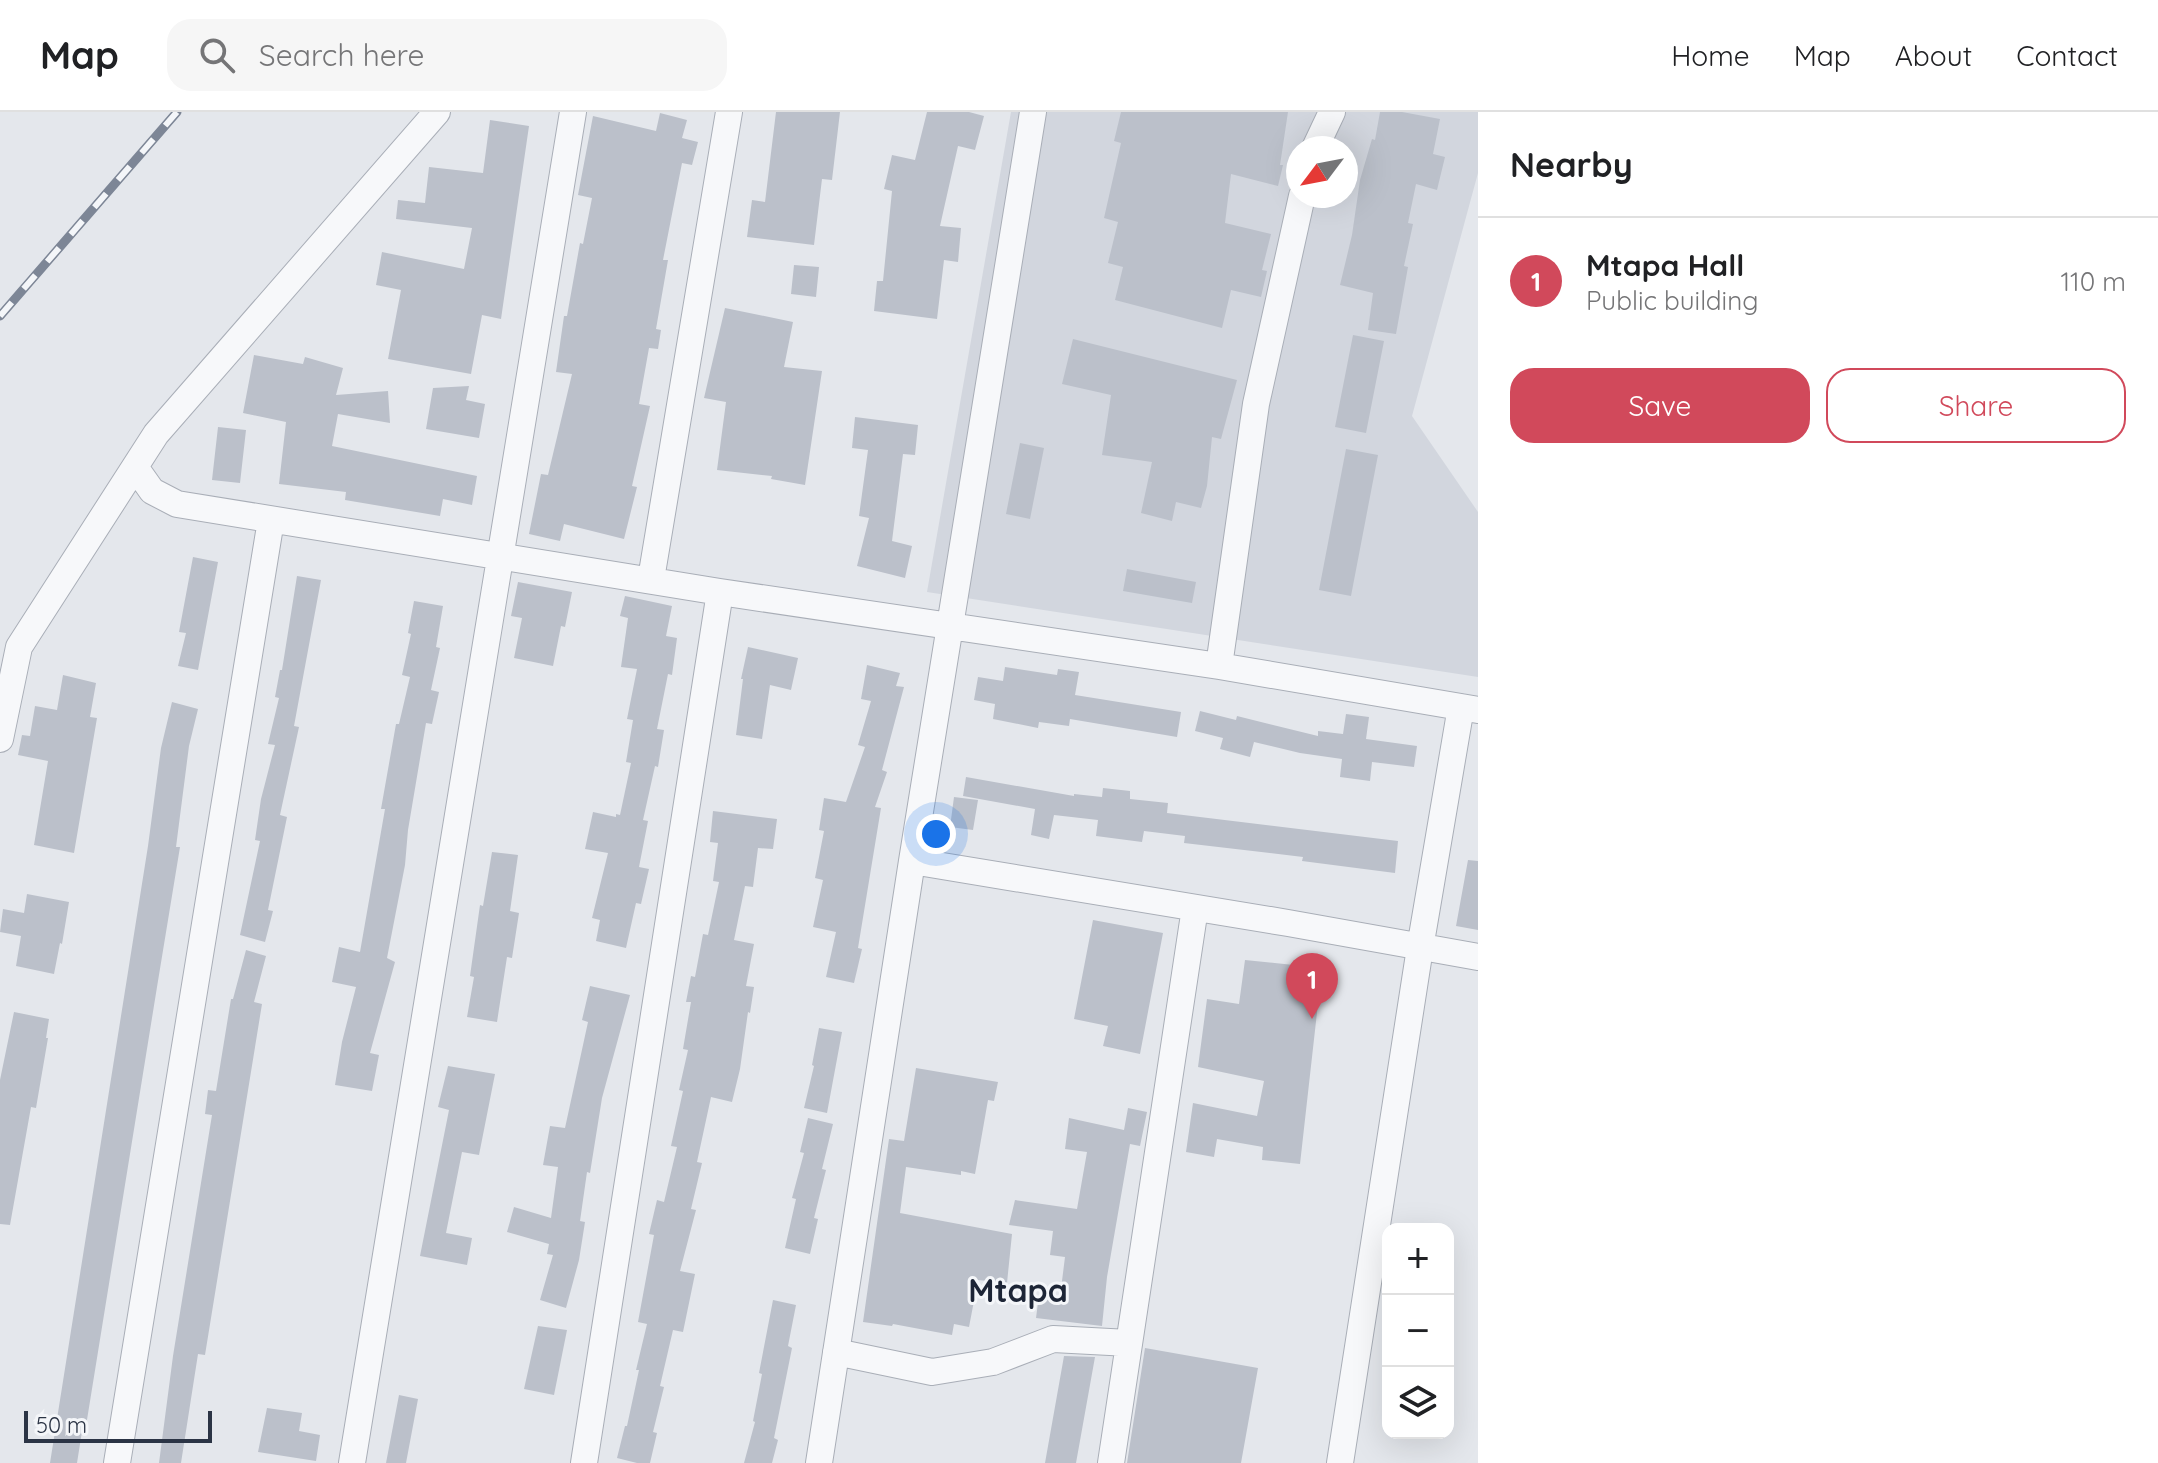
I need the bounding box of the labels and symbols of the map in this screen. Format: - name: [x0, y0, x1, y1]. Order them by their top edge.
- north arrow: [1286, 136, 1358, 208]
- your location: [916, 814, 956, 854]
- pin: 1: [1286, 953, 1338, 1019]
- district label: Mtapa: [968, 1270, 1068, 1310]
- scale bar: [24, 1407, 212, 1443]

